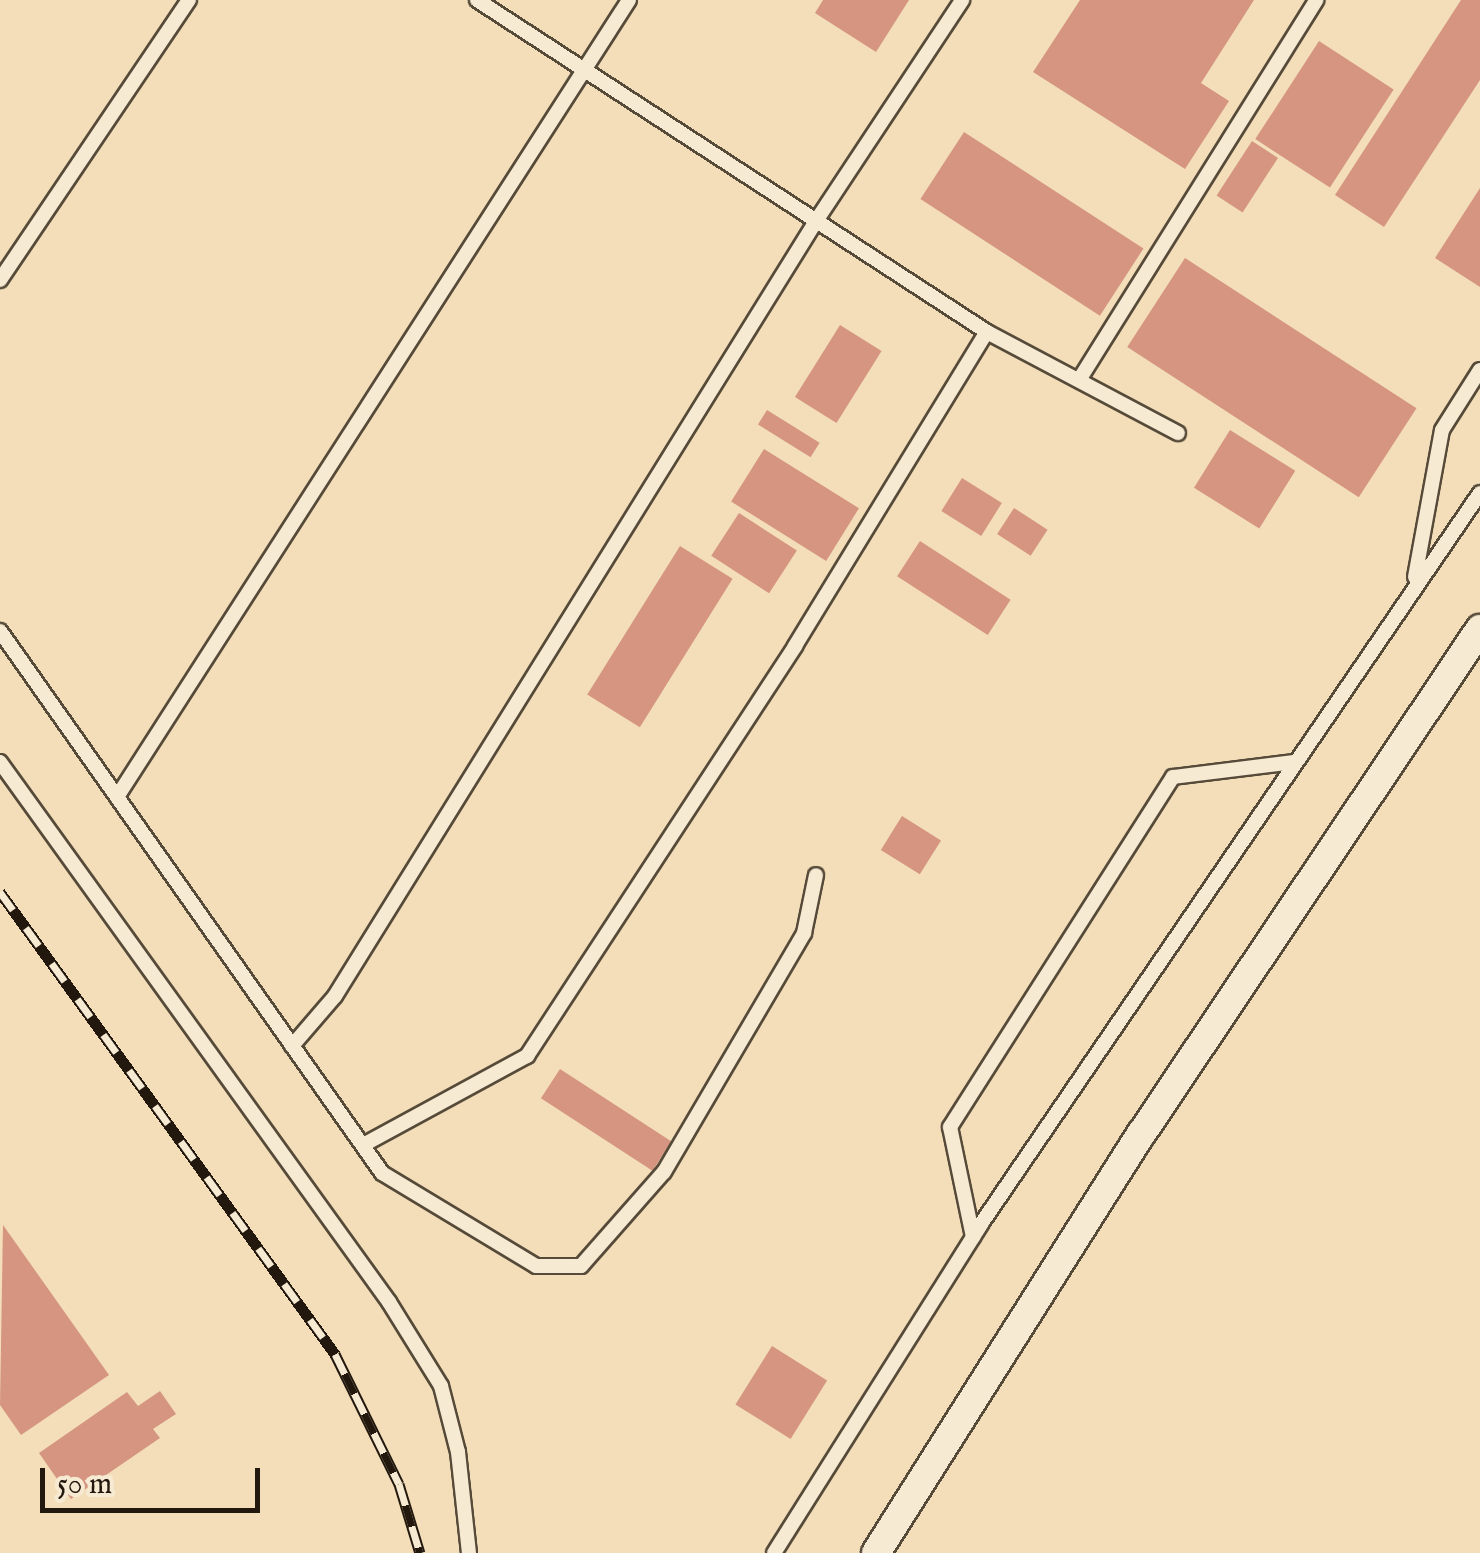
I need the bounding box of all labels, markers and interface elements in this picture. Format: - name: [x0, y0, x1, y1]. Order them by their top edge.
- scale bar: [45, 1448, 265, 1510]
- text: 50 m: [57, 1466, 112, 1504]

